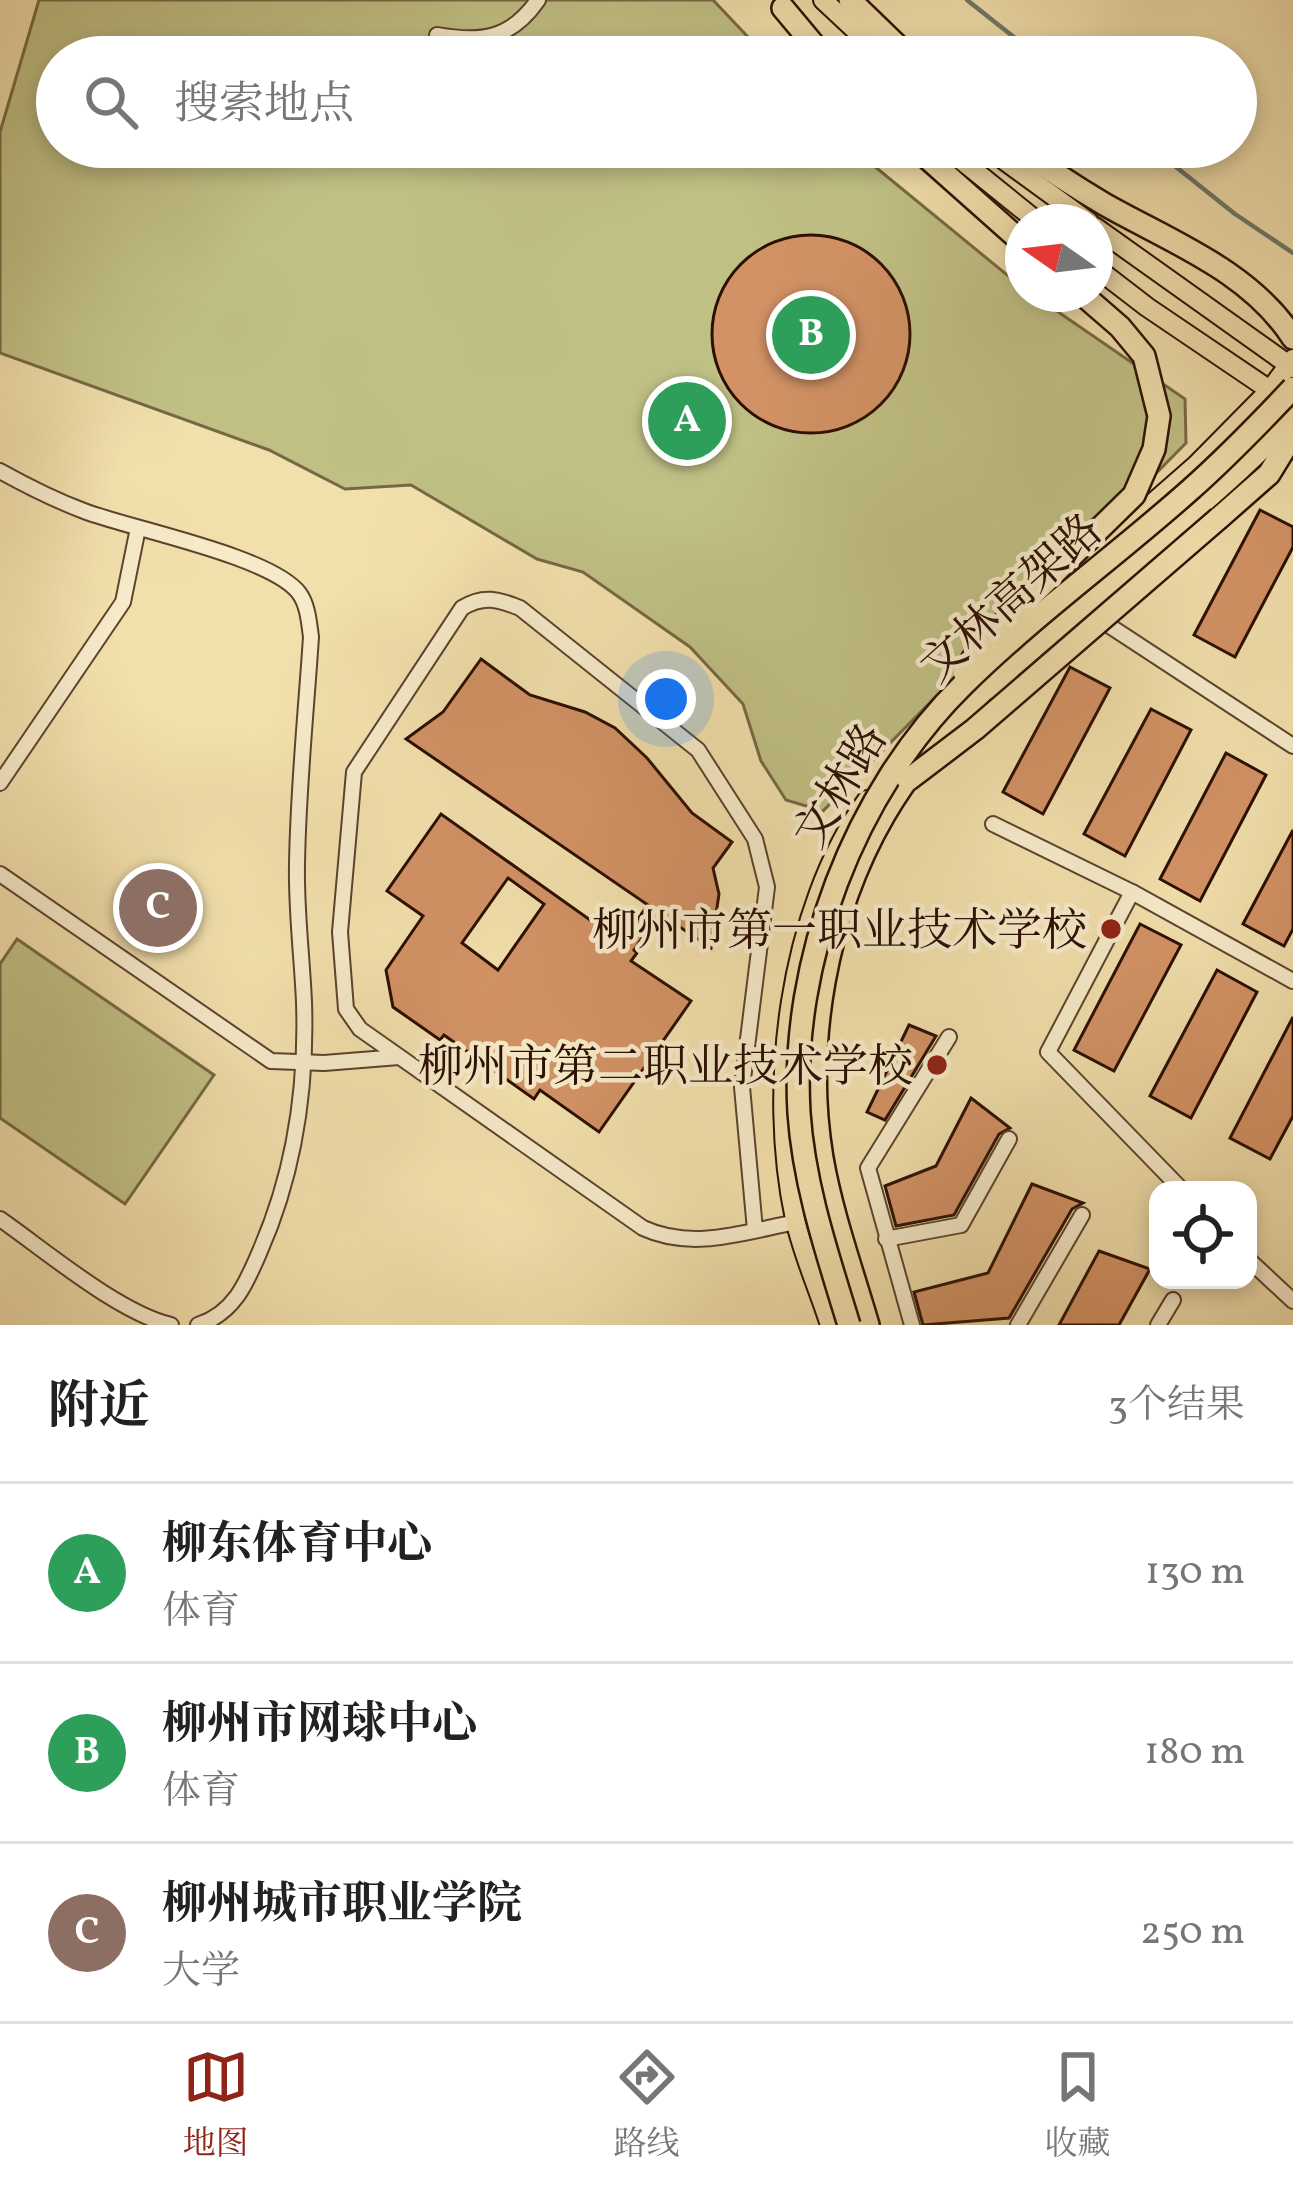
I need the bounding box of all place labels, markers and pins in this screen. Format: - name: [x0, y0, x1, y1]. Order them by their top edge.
- pin: B: [772, 290, 850, 380]
- pin: A: [648, 376, 726, 466]
- pin: C: [119, 863, 197, 953]
- place label: 柳州市第一职业技术学校: [592, 902, 1087, 965]
- marker: 柳州市第一职业技术学校: [1098, 916, 1124, 942]
- place label: 柳州市第二职业技术学校: [418, 1038, 913, 1101]
- marker: 柳州市第二职业技术学校: [924, 1052, 950, 1078]

